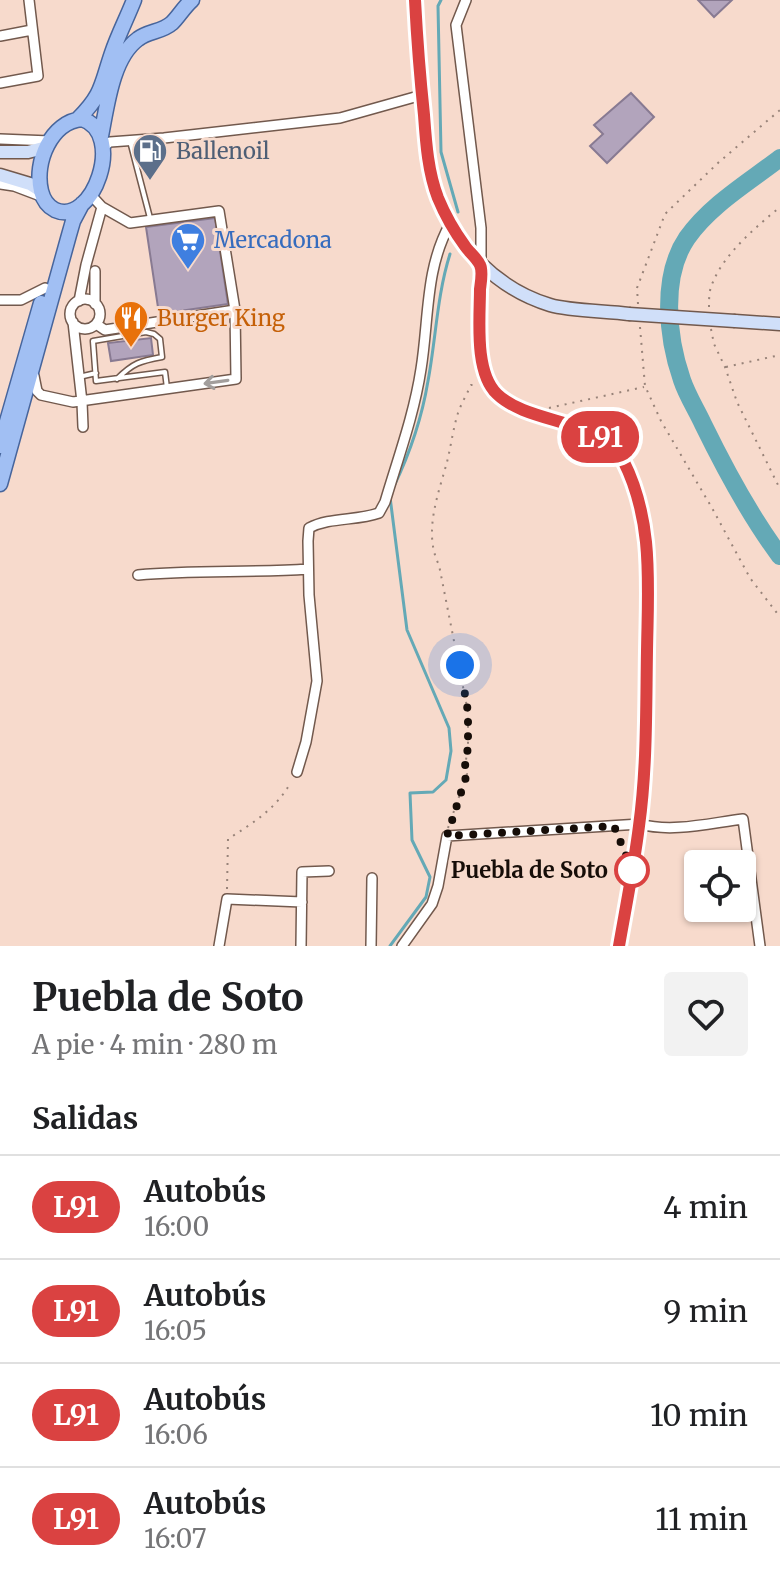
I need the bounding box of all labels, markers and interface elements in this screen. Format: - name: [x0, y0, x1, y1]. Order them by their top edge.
- fuel station icon: Ballenoil: [131, 132, 169, 182]
- place label: Ballenoil: [176, 137, 270, 165]
- supermarket icon: Mercadona: [169, 221, 207, 271]
- place label: Mercadona: [214, 226, 332, 254]
- restaurant icon: Burger King: [112, 299, 150, 349]
- place label: Burger King: [157, 304, 285, 332]
- one-way arrow: [204, 375, 229, 390]
- line badge: L91: [554, 411, 646, 463]
- text: L91: [577, 419, 623, 455]
- your location: [440, 645, 480, 685]
- map controls: [684, 850, 756, 922]
- button: locate: [684, 850, 756, 922]
- marker: Puebla de Soto: [615, 853, 649, 887]
- place label: Puebla de Soto: [451, 856, 608, 884]
- button: heart: [664, 972, 748, 1056]
- text: Puebla de Soto: [32, 974, 304, 1021]
- text: A pie · 4 min · 280 m: [32, 1028, 278, 1061]
- text: Salidas: [32, 1099, 138, 1137]
- text: Autobús: [144, 1172, 266, 1210]
- text: 4 min: [663, 1188, 748, 1226]
- text: L91: [53, 1189, 99, 1225]
- text: 16:00: [144, 1210, 209, 1243]
- text: Autobús: [144, 1276, 266, 1314]
- text: 9 min: [663, 1292, 748, 1330]
- text: L91: [53, 1293, 99, 1329]
- text: 16:05: [144, 1314, 207, 1347]
- text: Autobús: [144, 1380, 266, 1418]
- text: 10 min: [650, 1396, 748, 1434]
- text: L91: [53, 1397, 99, 1433]
- text: 16:06: [144, 1418, 208, 1451]
- text: Autobús: [144, 1484, 266, 1522]
- text: 11 min: [655, 1500, 748, 1538]
- text: L91: [53, 1501, 99, 1537]
- text: 16:07: [144, 1522, 207, 1555]

